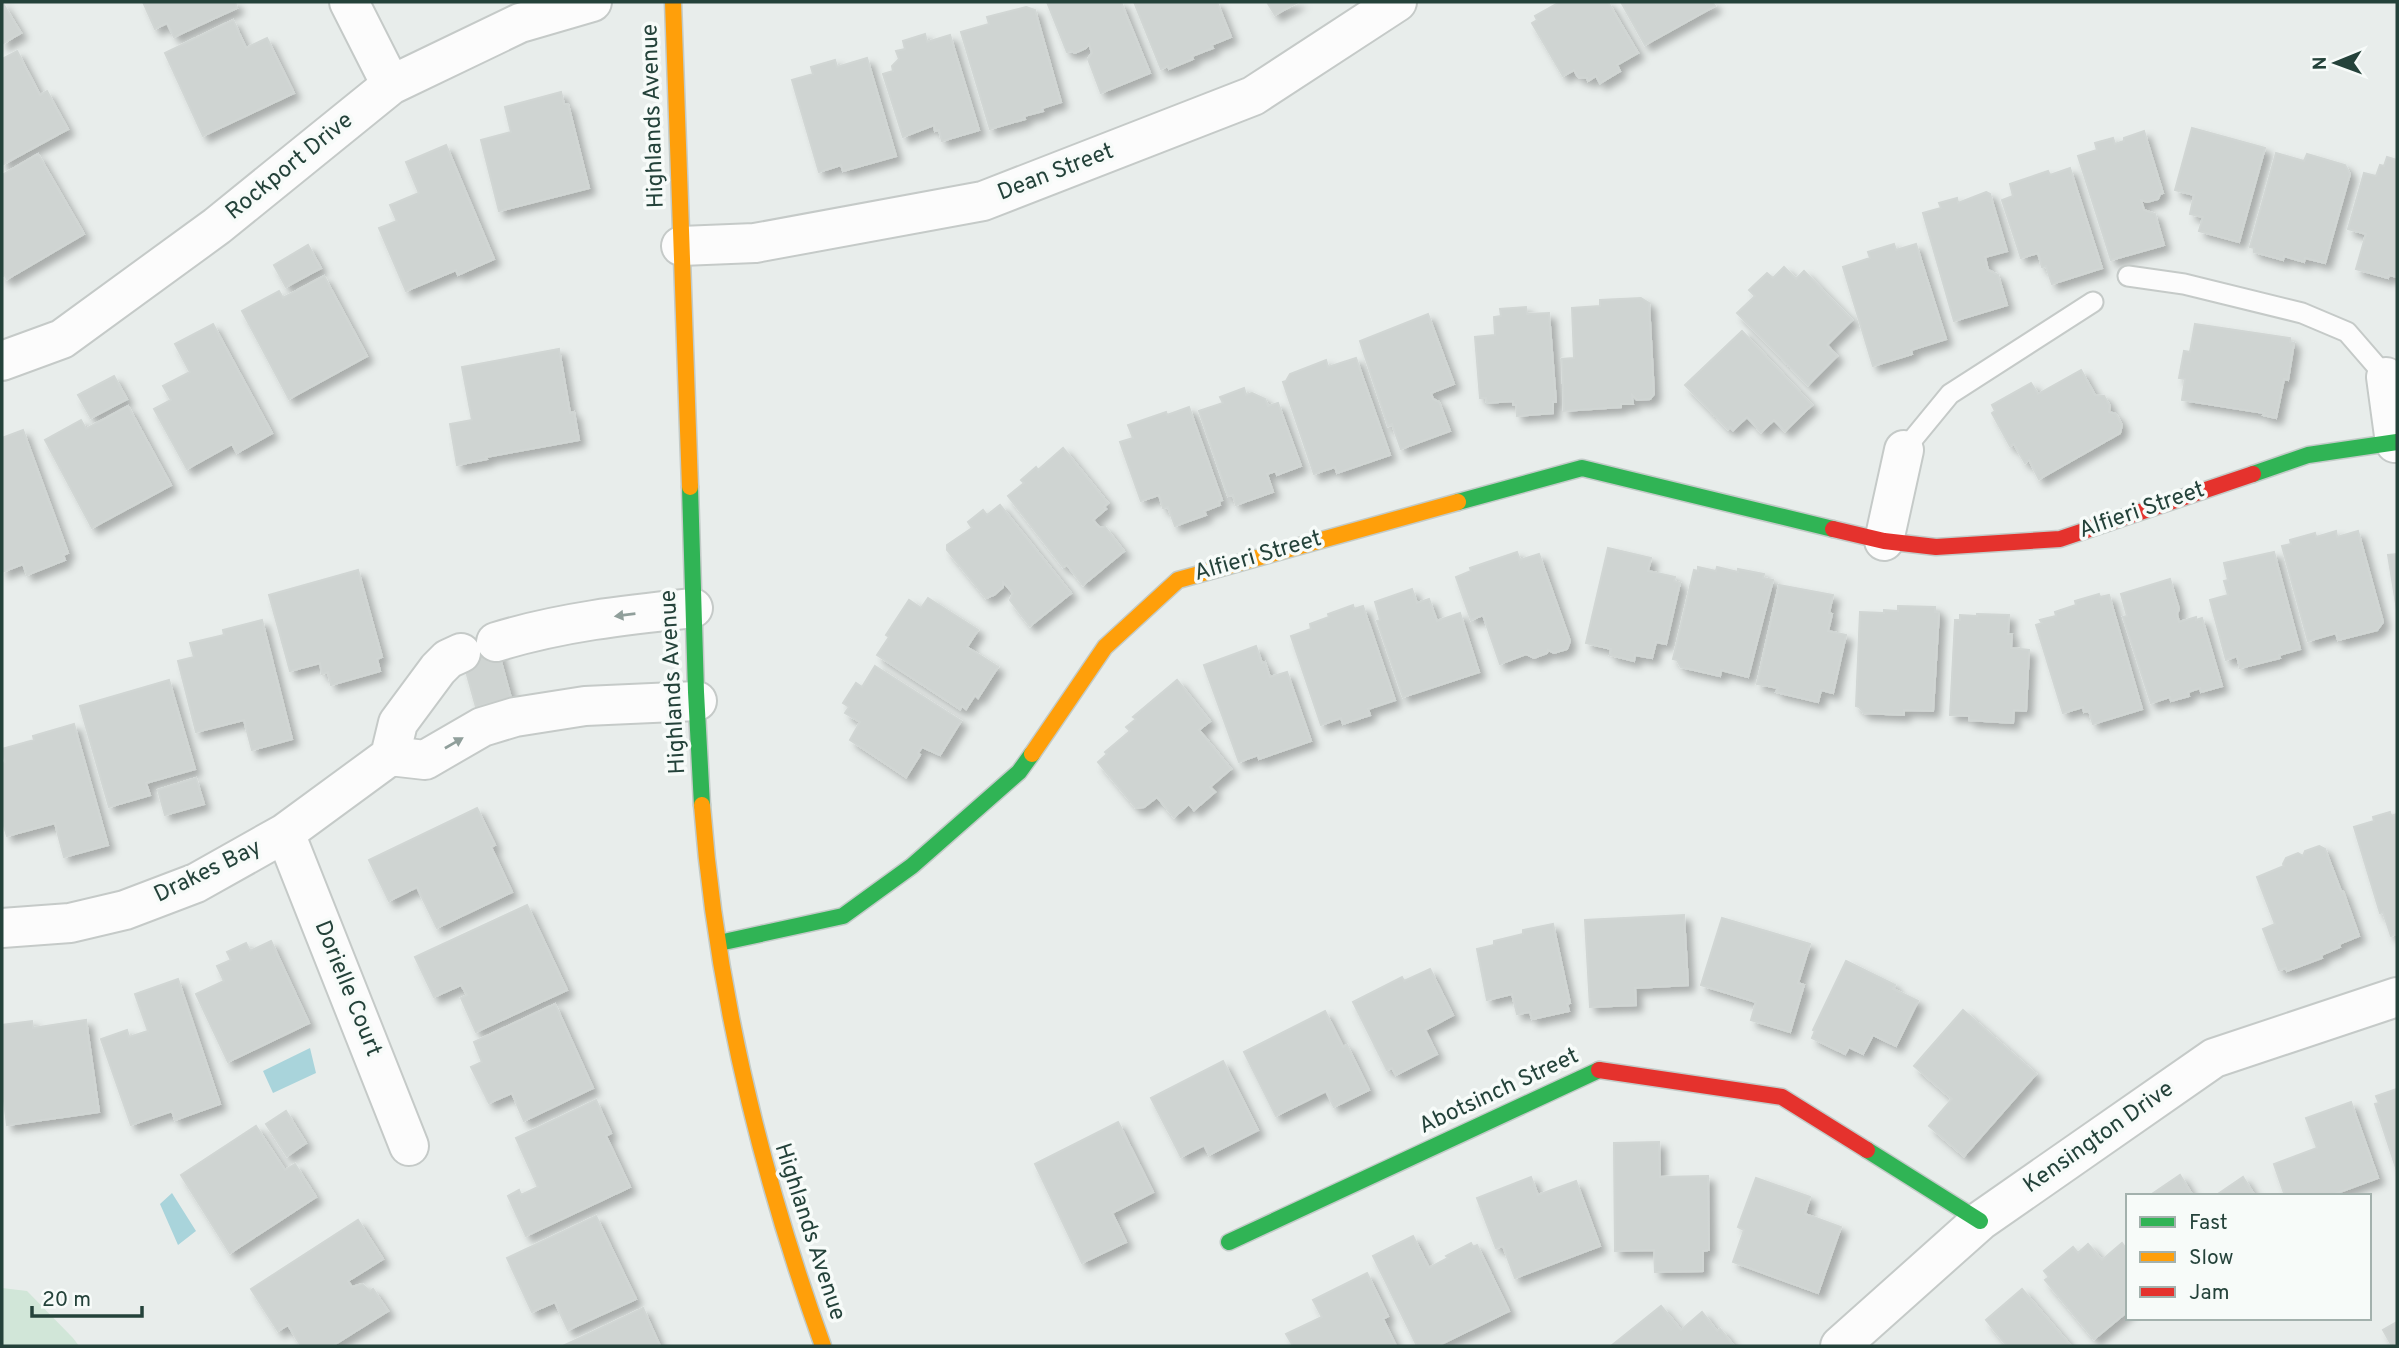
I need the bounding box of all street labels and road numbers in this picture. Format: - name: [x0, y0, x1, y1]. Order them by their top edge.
- street label: Highlands Avenue: [636, 23, 672, 209]
- street label: Rockport Drive: [220, 107, 360, 227]
- street label: Dean Street: [994, 138, 1118, 208]
- street label: Alfieri Street: [2075, 476, 2209, 546]
- street label: Alfieri Street: [1191, 525, 1325, 589]
- street label: Highlands Avenue: [655, 589, 693, 775]
- street label: Drakes Bay: [150, 834, 266, 910]
- street label: Dorielle Court: [307, 917, 387, 1061]
- street label: Abotsinch Street: [1414, 1042, 1584, 1142]
- street label: Kensington Drive: [2018, 1075, 2180, 1201]
- street label: Highlands Avenue: [767, 1140, 851, 1324]

